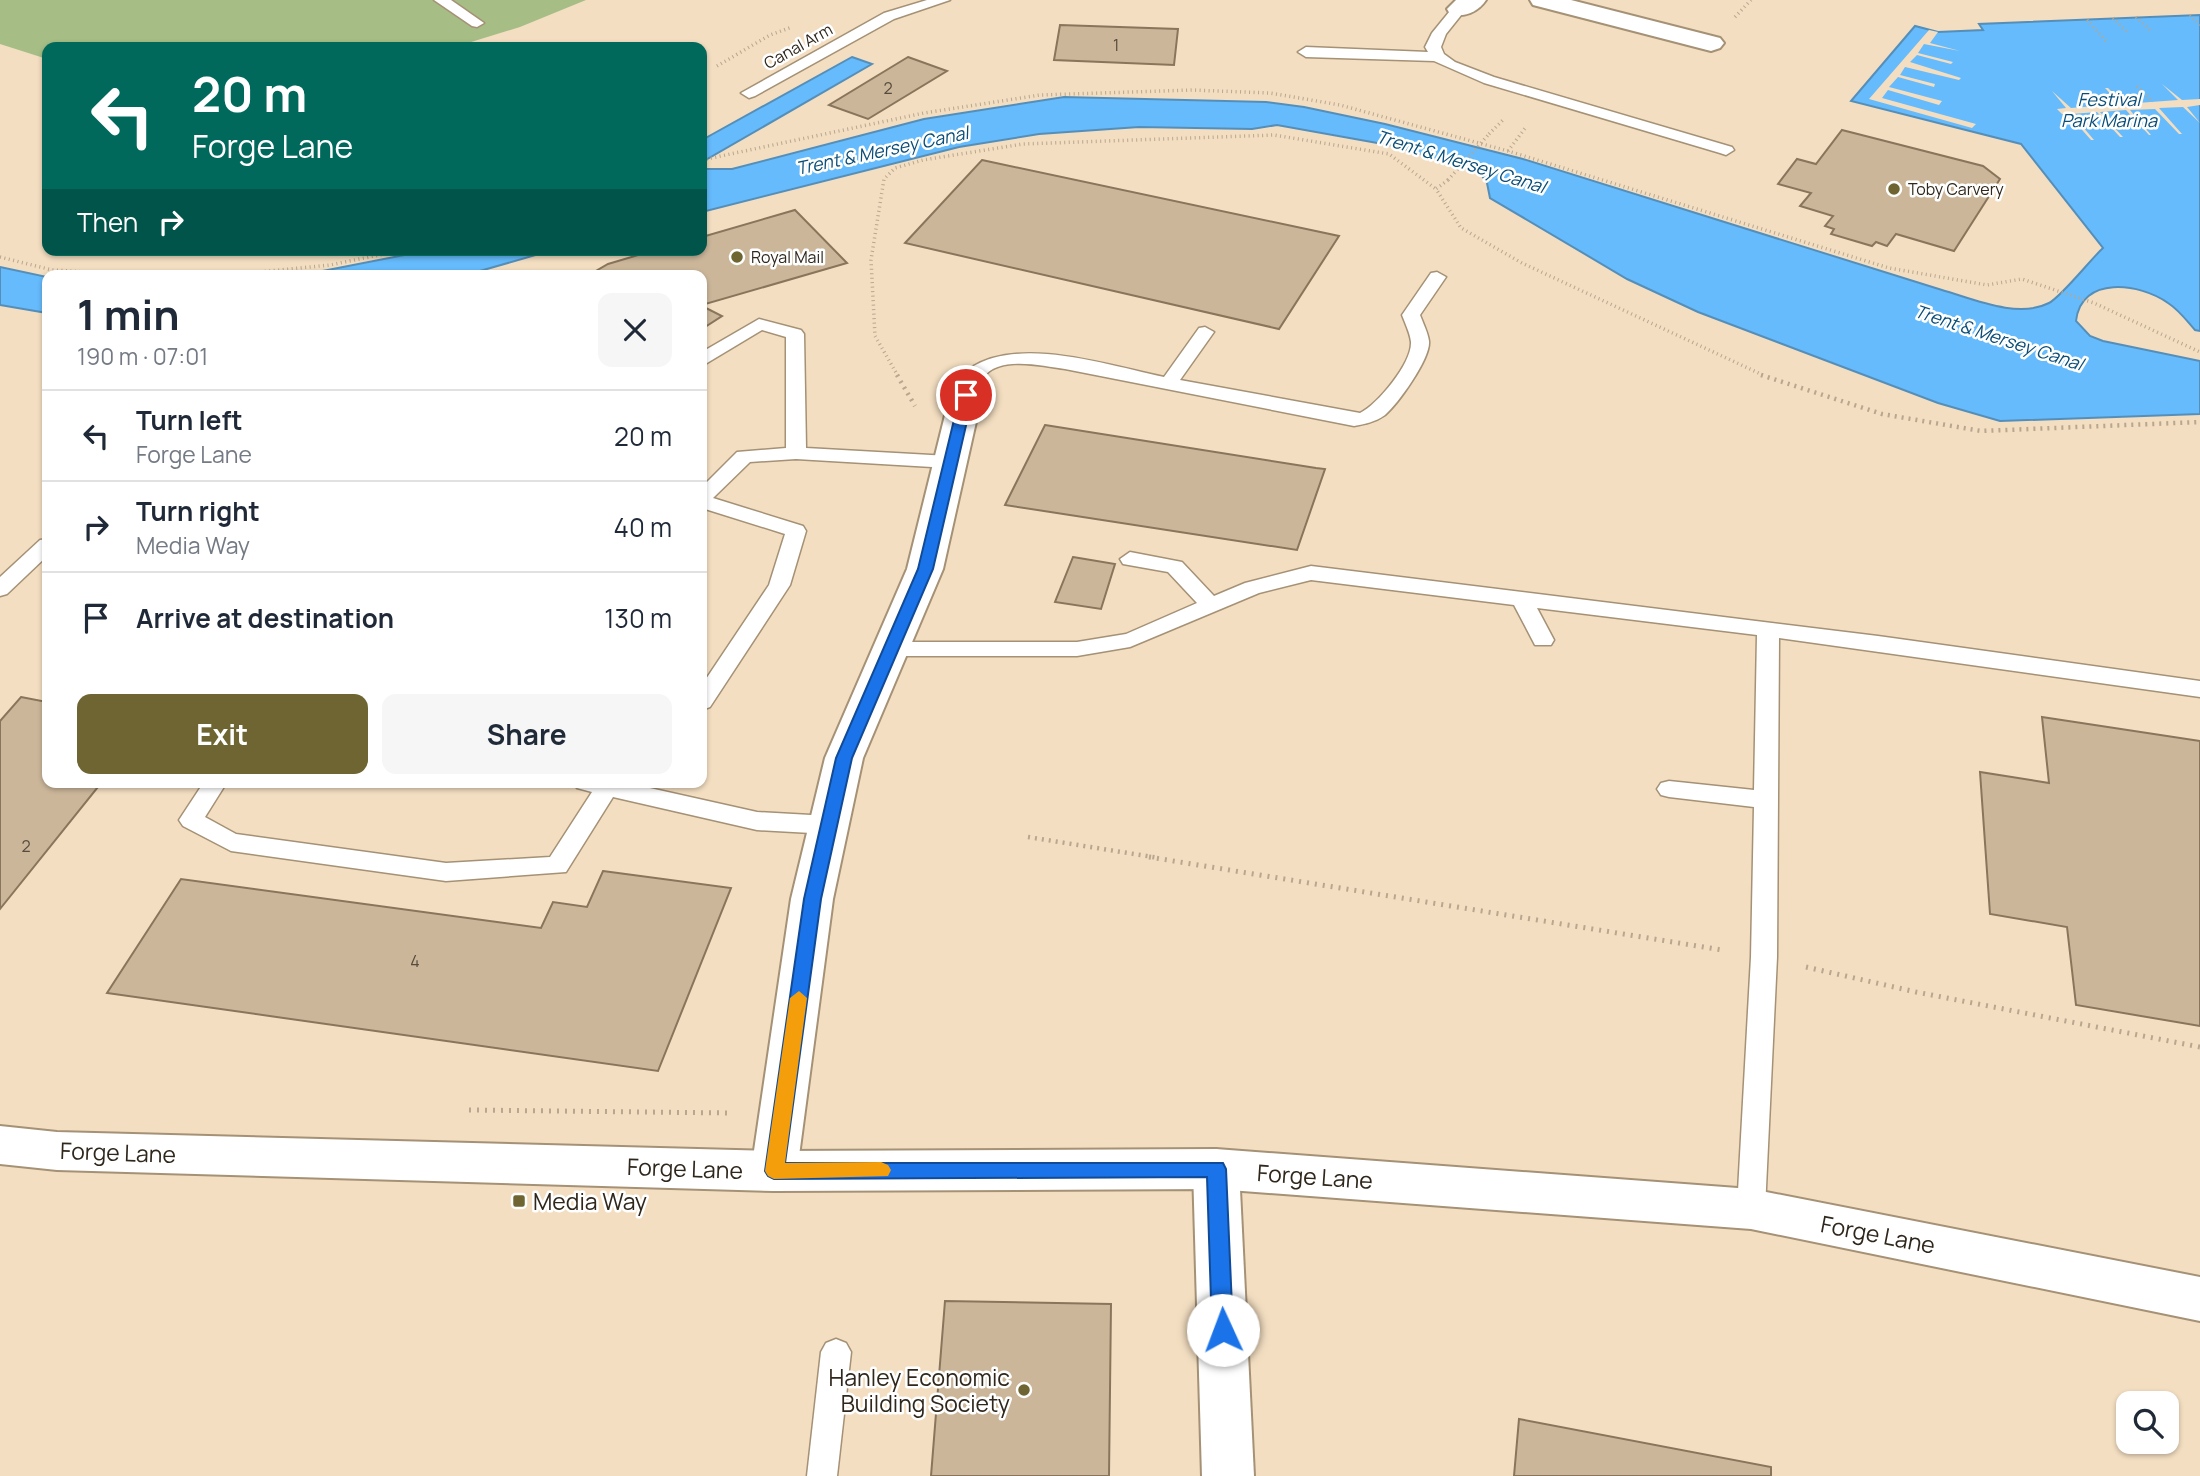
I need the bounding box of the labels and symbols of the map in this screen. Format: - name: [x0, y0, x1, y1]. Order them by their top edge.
- street label: Canal Arm: [760, 18, 836, 74]
- house number: 1: [1113, 34, 1119, 56]
- house number: 2: [883, 77, 893, 99]
- water label: Festival Park Marina: [2061, 87, 2158, 132]
- water label: Trent & Mersey Canal: [794, 119, 973, 180]
- water label: Trent & Mersey Canal: [1373, 124, 1551, 199]
- place label: Toby Carvery: [1908, 178, 2004, 200]
- marker: Toby Carvery: [1886, 181, 1902, 197]
- place label: Royal Mail: [751, 246, 824, 268]
- marker: Royal Mail: [729, 249, 745, 265]
- water label: Trent & Mersey Canal: [1912, 298, 2089, 376]
- pin: [936, 365, 996, 425]
- house number: 2: [21, 835, 31, 857]
- house number: 4: [410, 950, 420, 972]
- street label: Forge Lane: [60, 1134, 176, 1170]
- street label: Forge Lane: [627, 1150, 743, 1186]
- street label: Forge Lane: [1256, 1156, 1374, 1196]
- place label: Media Way: [533, 1185, 647, 1217]
- marker: Media Way: [511, 1193, 527, 1209]
- street label: Forge Lane: [1818, 1207, 1938, 1261]
- position arrow: [1186, 1293, 1260, 1367]
- place label: Hanley Economic Building Society: [829, 1361, 1010, 1419]
- marker: Hanley Economic Building Society: [1016, 1382, 1032, 1398]

